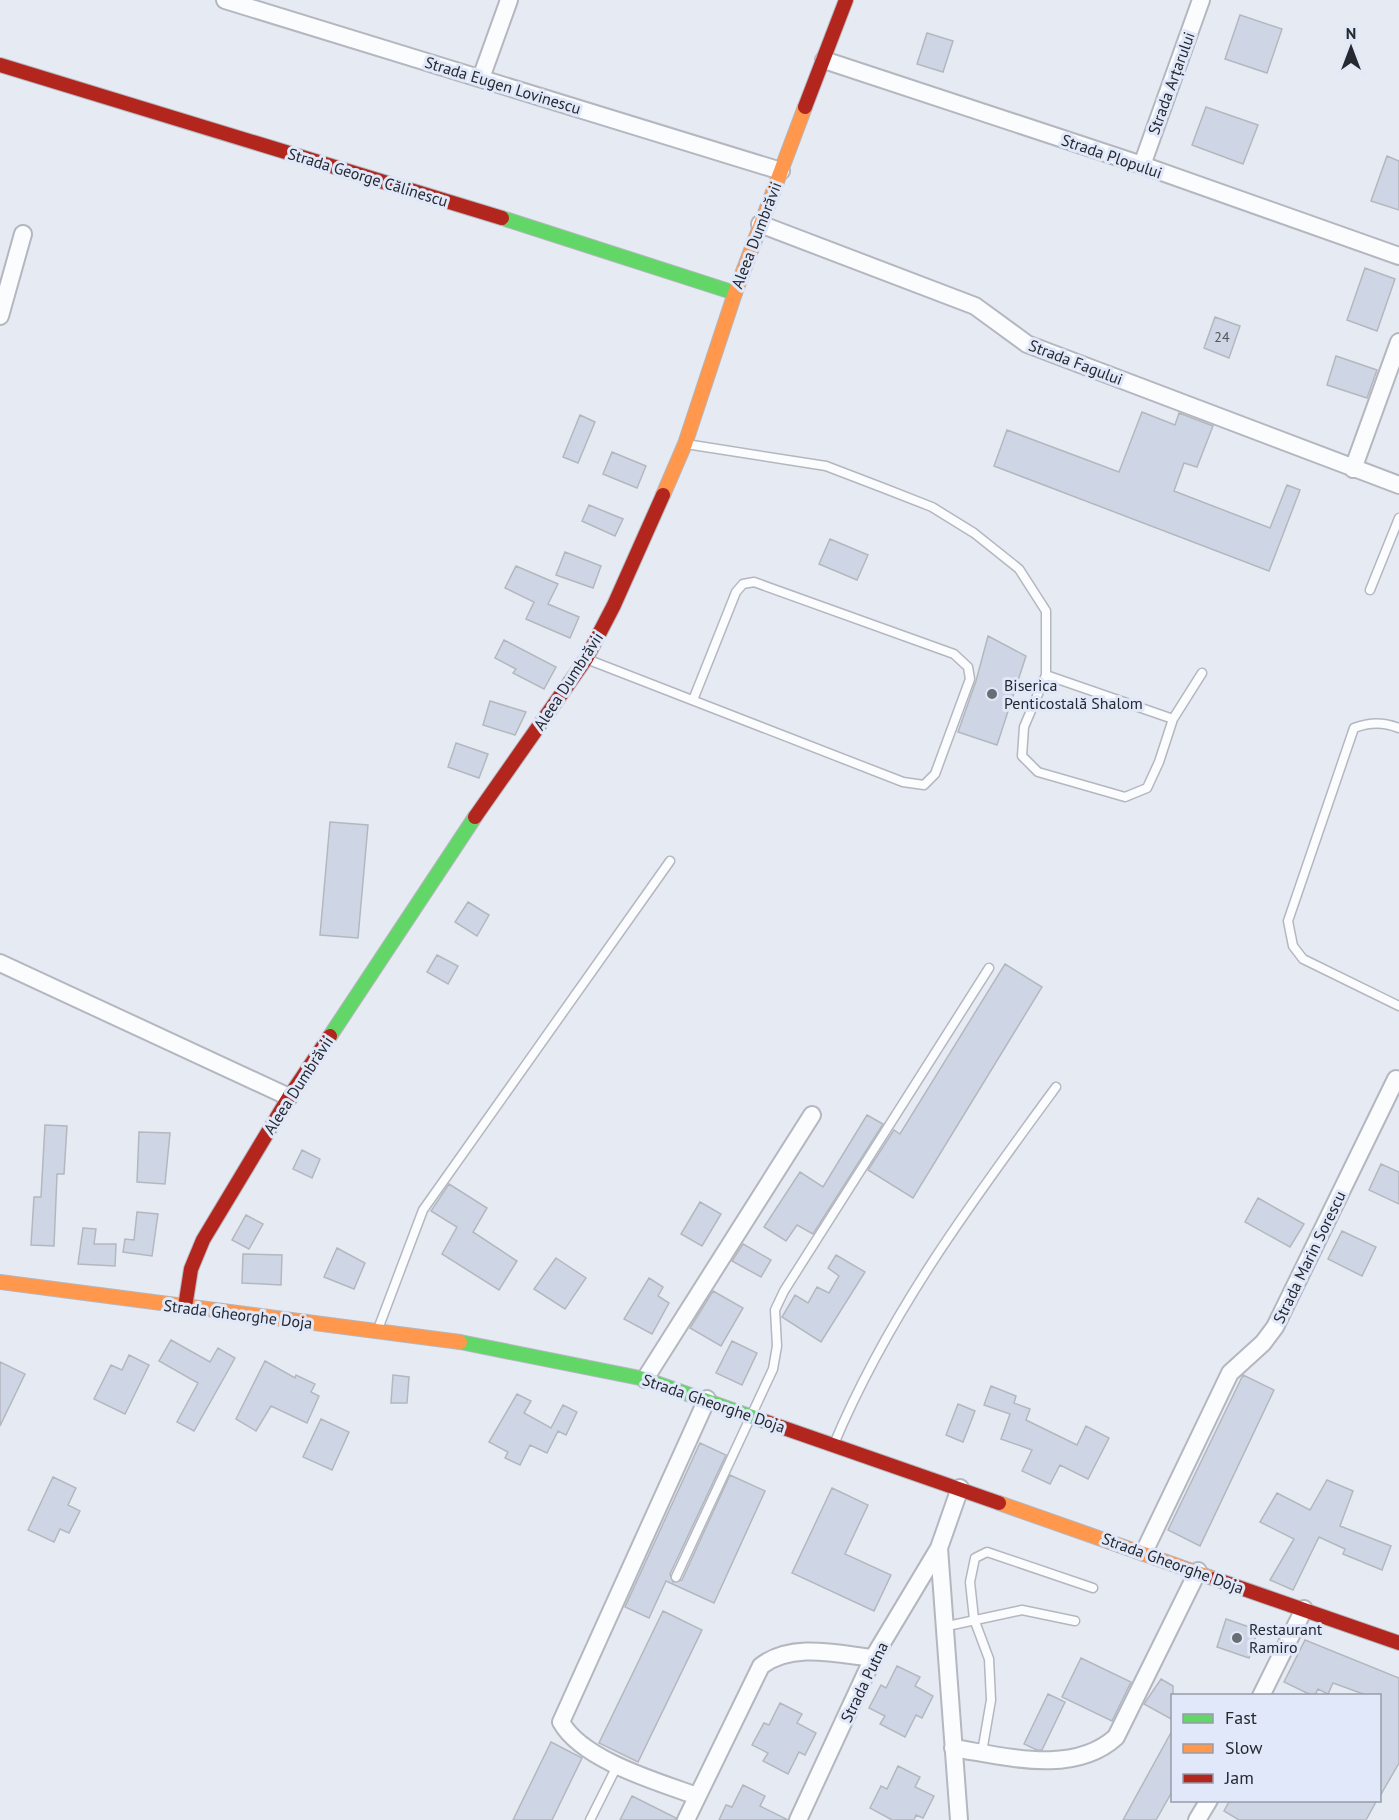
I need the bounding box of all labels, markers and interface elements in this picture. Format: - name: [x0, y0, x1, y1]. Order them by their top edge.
- north arrow: [1321, 18, 1381, 78]
- text: N: [1346, 23, 1356, 43]
- street label: Strada Arțarului: [1143, 29, 1199, 137]
- street label: Strada Eugen Lovinescu: [423, 52, 583, 118]
- street label: Strada Plopului: [1059, 129, 1165, 183]
- street label: Strada George Călinescu: [286, 143, 450, 211]
- street label: Aleea Dumbrăvii: [726, 179, 786, 291]
- house number: 24: [1214, 328, 1230, 346]
- street label: Strada Fagului: [1026, 335, 1126, 389]
- street label: Aleea Dumbrăvii: [529, 628, 607, 734]
- place label: Biserica Penticostală Shalom: [1004, 675, 1143, 713]
- marker: Biserica Penticostală Shalom: [985, 687, 999, 701]
- street label: Aleea Dumbrăvii: [259, 1032, 337, 1138]
- street label: Strada Marin Sorescu: [1268, 1188, 1350, 1326]
- street label: Strada Gheorghe Doja: [163, 1295, 313, 1333]
- street label: Strada Gheorghe Doja: [640, 1369, 788, 1437]
- street label: Strada Gheorghe Doja: [1099, 1528, 1247, 1598]
- place label: Restaurant Ramiro: [1249, 1619, 1323, 1657]
- marker: Restaurant Ramiro: [1230, 1631, 1244, 1645]
- street label: Strada Putna: [836, 1638, 892, 1726]
- legend: [1171, 1694, 1381, 1802]
- text: Fast: [1225, 1706, 1257, 1729]
- text: Slow: [1225, 1736, 1263, 1759]
- text: Jam: [1224, 1766, 1254, 1789]

